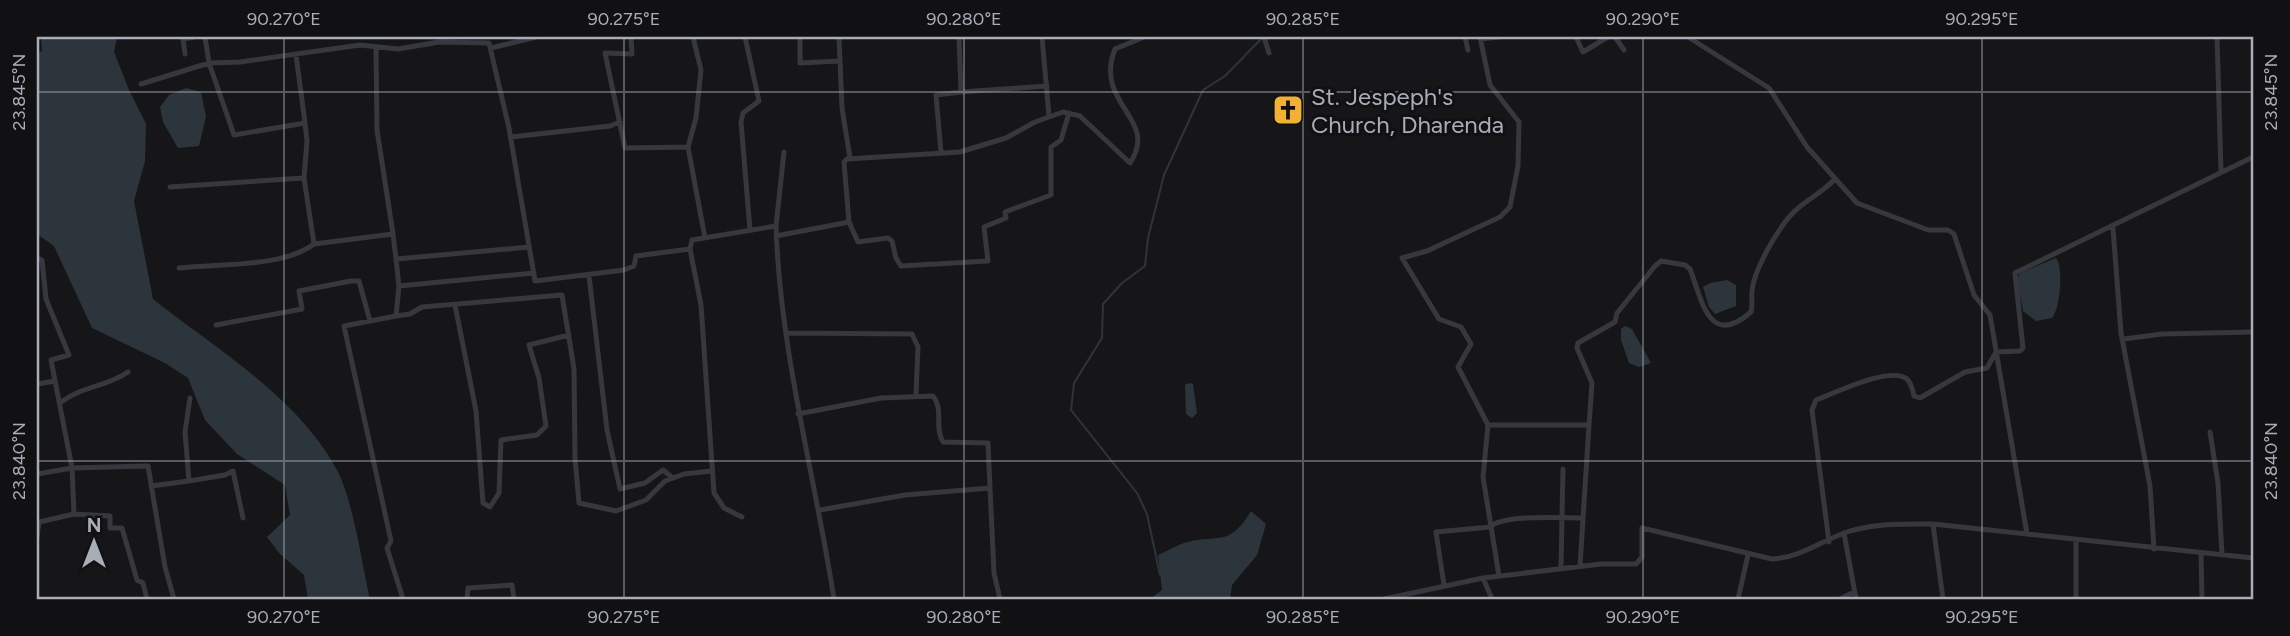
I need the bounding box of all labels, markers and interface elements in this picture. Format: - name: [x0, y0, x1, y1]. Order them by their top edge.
- text: 90.270°E: [247, 8, 321, 30]
- text: 90.275°E: [588, 8, 660, 30]
- text: 90.280°E: [926, 8, 1002, 30]
- text: 90.285°E: [1266, 8, 1340, 30]
- text: 90.290°E: [1606, 8, 1680, 30]
- text: 90.295°E: [1945, 8, 2019, 30]
- text: 23.845°N: [8, 54, 30, 130]
- text: 23.845°N: [2260, 54, 2282, 130]
- place label: St. Jespeph's Church, Dharenda: [1311, 82, 1504, 139]
- church icon: St. Jespeph's Church, Dharenda: [1271, 93, 1305, 127]
- text: 23.840°N: [8, 422, 30, 500]
- text: 23.840°N: [2260, 422, 2282, 500]
- north arrow: [60, 506, 130, 576]
- text: N: [87, 514, 101, 537]
- text: 90.270°E: [247, 606, 321, 628]
- text: 90.275°E: [588, 606, 660, 628]
- text: 90.280°E: [926, 606, 1002, 628]
- text: 90.285°E: [1266, 606, 1340, 628]
- text: 90.290°E: [1606, 606, 1680, 628]
- text: 90.295°E: [1945, 606, 2019, 628]

